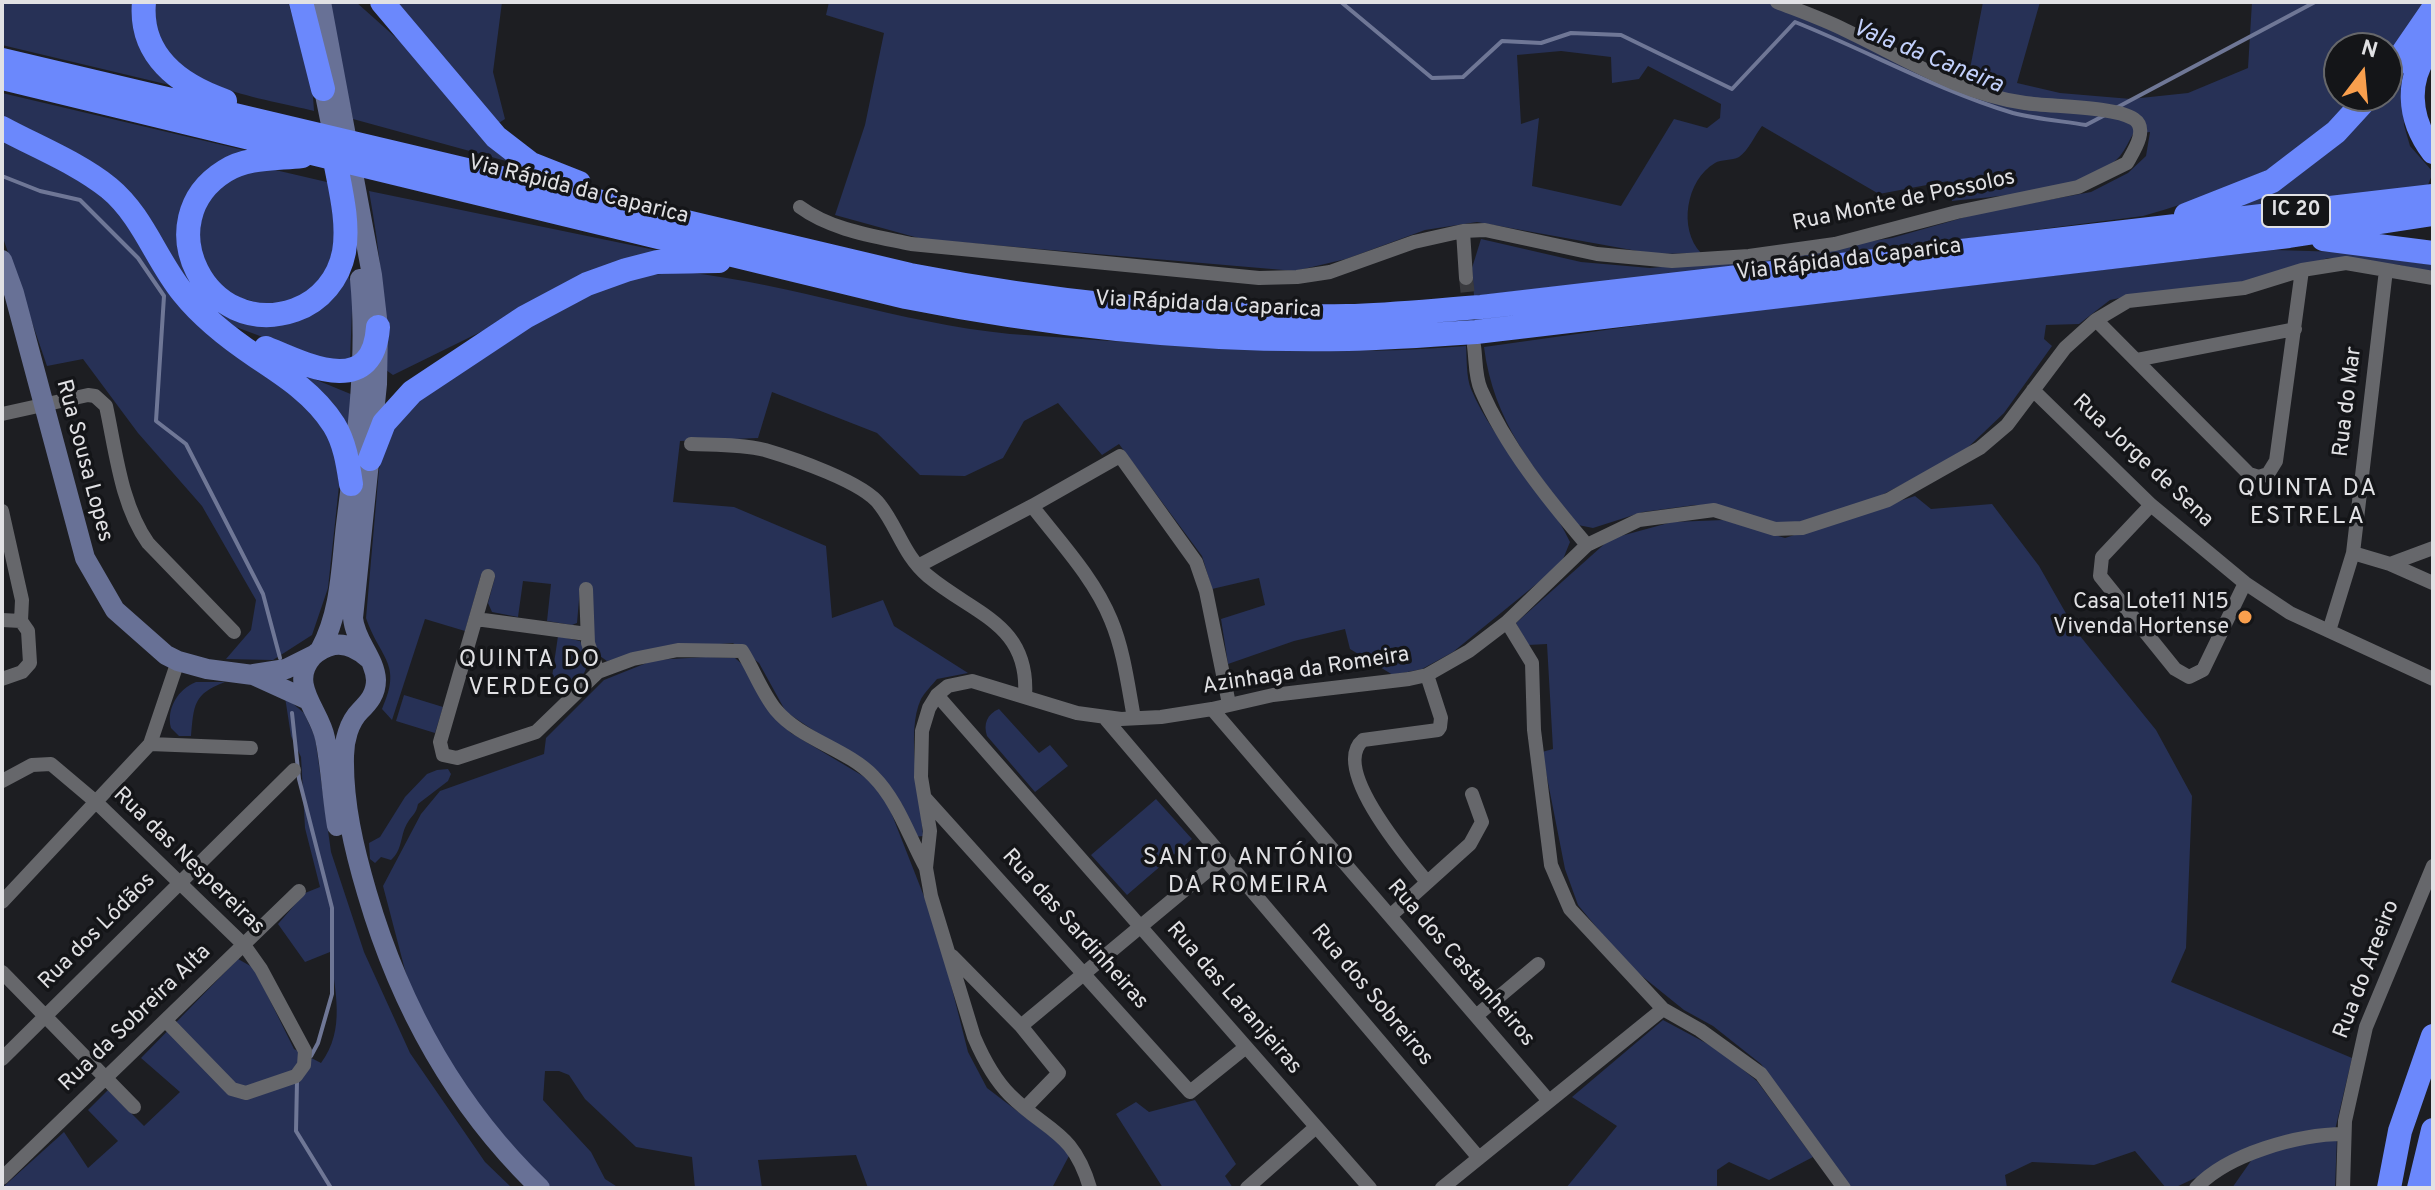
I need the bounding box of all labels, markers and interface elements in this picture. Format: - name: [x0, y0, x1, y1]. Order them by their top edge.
- water label: Vala da Caneira: [1847, 15, 2007, 101]
- north arrow: [2323, 32, 2403, 112]
- text: N: [2358, 35, 2381, 66]
- street label: Via Rápida da Caparica: [465, 151, 691, 231]
- street label: Rua Monte de Possolos: [1790, 166, 2018, 238]
- road number: IC 20: [2262, 195, 2330, 227]
- street label: Via Rápida da Caparica: [1735, 234, 1963, 288]
- street label: Via Rápida da Caparica: [1094, 287, 1322, 325]
- street label: Rua do Mar: [2329, 345, 2369, 459]
- street label: Rua Sousa Lopes: [49, 377, 117, 545]
- street label: Rua Jorge de Sena: [2066, 390, 2218, 534]
- district label: QUINTA DA ESTRELA: [2238, 476, 2378, 532]
- place label: Casa Lote11 N15 Vivenda Hortense: [2053, 591, 2229, 642]
- marker: Casa Lote11 N15 Vivenda Hortense: [2236, 608, 2254, 626]
- street label: Azinhaga da Romeira: [1201, 643, 1411, 701]
- district label: QUINTA DO VERDEGO: [459, 647, 601, 703]
- street label: Rua das Nespereiras: [107, 783, 269, 941]
- street label: Rua das Sardinheiras: [995, 844, 1153, 1016]
- district label: SANTO ANTÓNIO DA ROMEIRA: [1143, 845, 1355, 901]
- street label: Rua dos Lódãos: [34, 868, 162, 996]
- street label: Rua dos Castanheiros: [1380, 875, 1540, 1053]
- street label: Rua do Areeiro: [2329, 897, 2407, 1043]
- street label: Rua das Laranjeiras: [1160, 917, 1306, 1081]
- street label: Rua dos Sobreiros: [1304, 920, 1438, 1072]
- street label: Rua da Sobreira Alta: [55, 940, 217, 1098]

